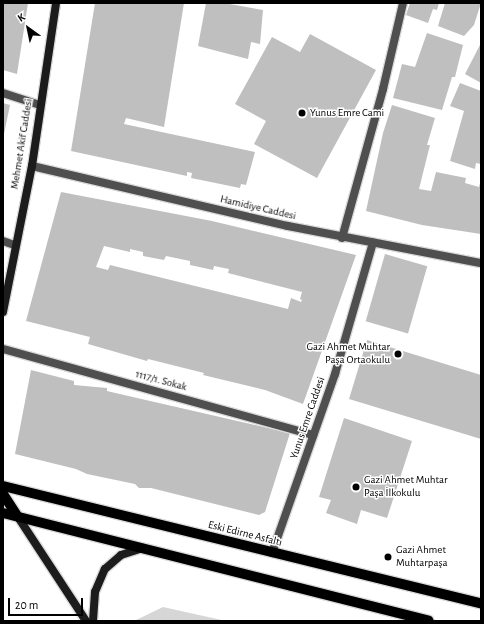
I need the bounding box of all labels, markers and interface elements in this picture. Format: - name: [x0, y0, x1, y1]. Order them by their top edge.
- north arrow: [8, 8, 48, 48]
- text: K: [15, 11, 27, 24]
- street label: Mehmet Akif Caddesi: [8, 98, 36, 190]
- place label: Yunus Emre Cami: [310, 106, 384, 120]
- marker: Yunus Emre Cami: [297, 108, 307, 118]
- street label: Hamidiye Caddesi: [219, 193, 297, 223]
- place label: Gazi Ahmet Muhtar Paşa Ortaokulu: [306, 341, 390, 367]
- marker: Gazi Ahmet Muhtar Paşa Ortaokulu: [393, 349, 403, 359]
- street label: 1117/1. Sokak: [134, 368, 188, 394]
- street label: Yunus Emre Caddesi: [288, 375, 328, 461]
- place label: Gazi Ahmet Muhtar Paşa İlkokulu: [364, 474, 448, 500]
- marker: Gazi Ahmet Muhtar Paşa İlkokulu: [351, 482, 361, 492]
- street label: Eski Edirne Asfaltı: [207, 518, 283, 550]
- place label: Gazi Ahmet Muhtarpaşa: [396, 544, 448, 570]
- marker: Gazi Ahmet Muhtarpaşa: [383, 552, 393, 562]
- scale bar: [10, 590, 85, 616]
- text: 20 m: [15, 599, 38, 611]

